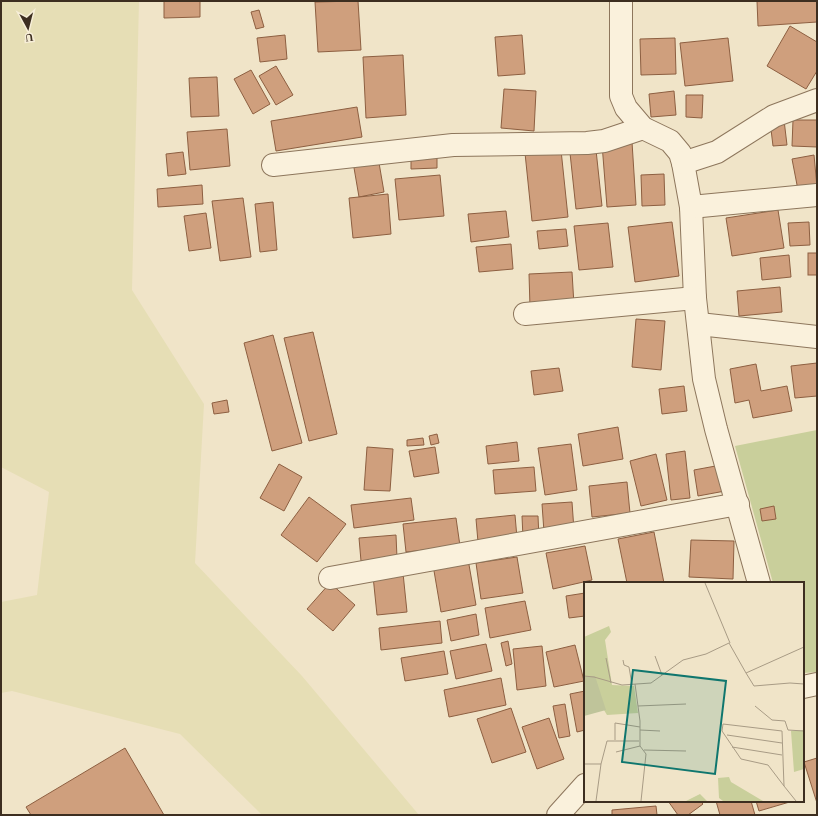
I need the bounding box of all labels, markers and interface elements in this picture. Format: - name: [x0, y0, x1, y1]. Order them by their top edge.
- north arrow: [8, 8, 48, 48]
- text: U: [24, 31, 34, 44]
- inset map: [584, 582, 804, 802]

